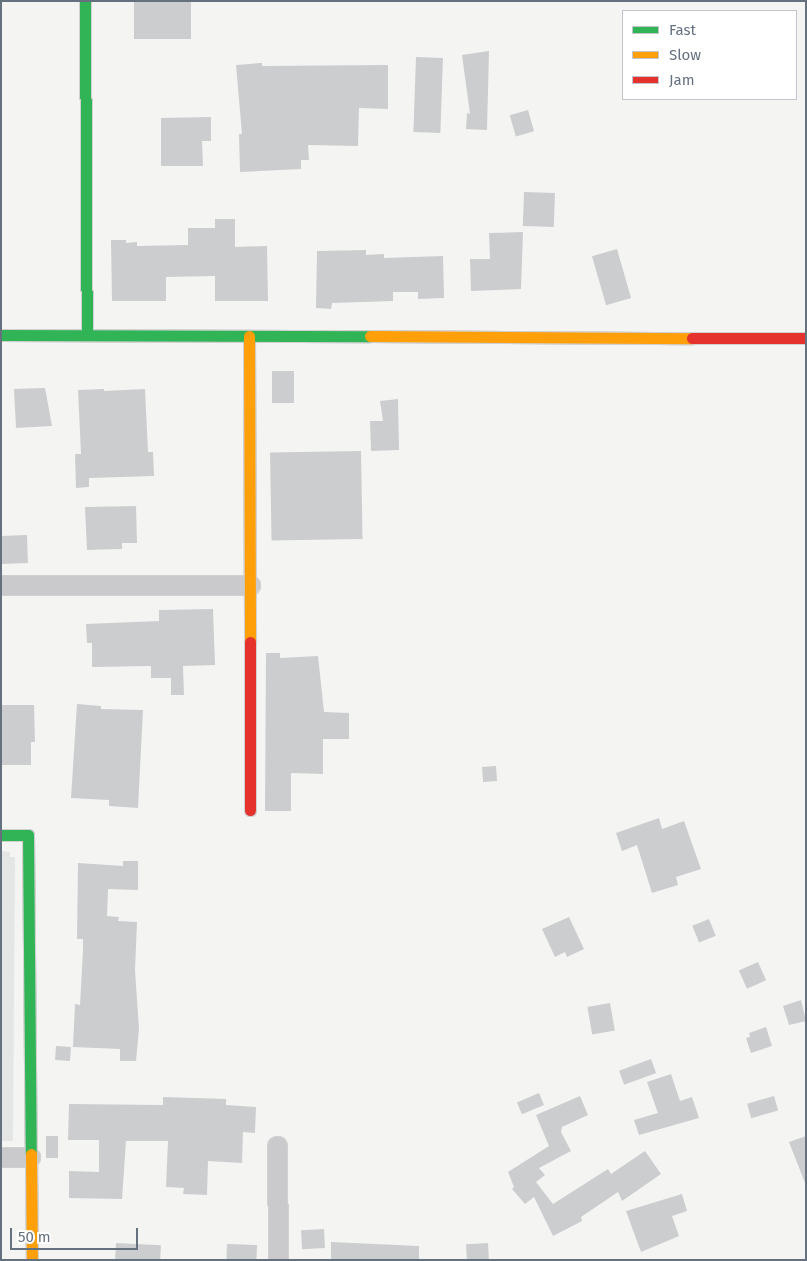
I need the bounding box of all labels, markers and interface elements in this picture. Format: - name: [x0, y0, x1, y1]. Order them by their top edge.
- legend: [622, 10, 797, 100]
- text: Fast: [669, 21, 696, 39]
- text: Slow: [669, 46, 701, 64]
- text: Jam: [669, 71, 695, 89]
- scale bar: [12, 1218, 140, 1250]
- text: 50 m: [18, 1228, 51, 1246]

